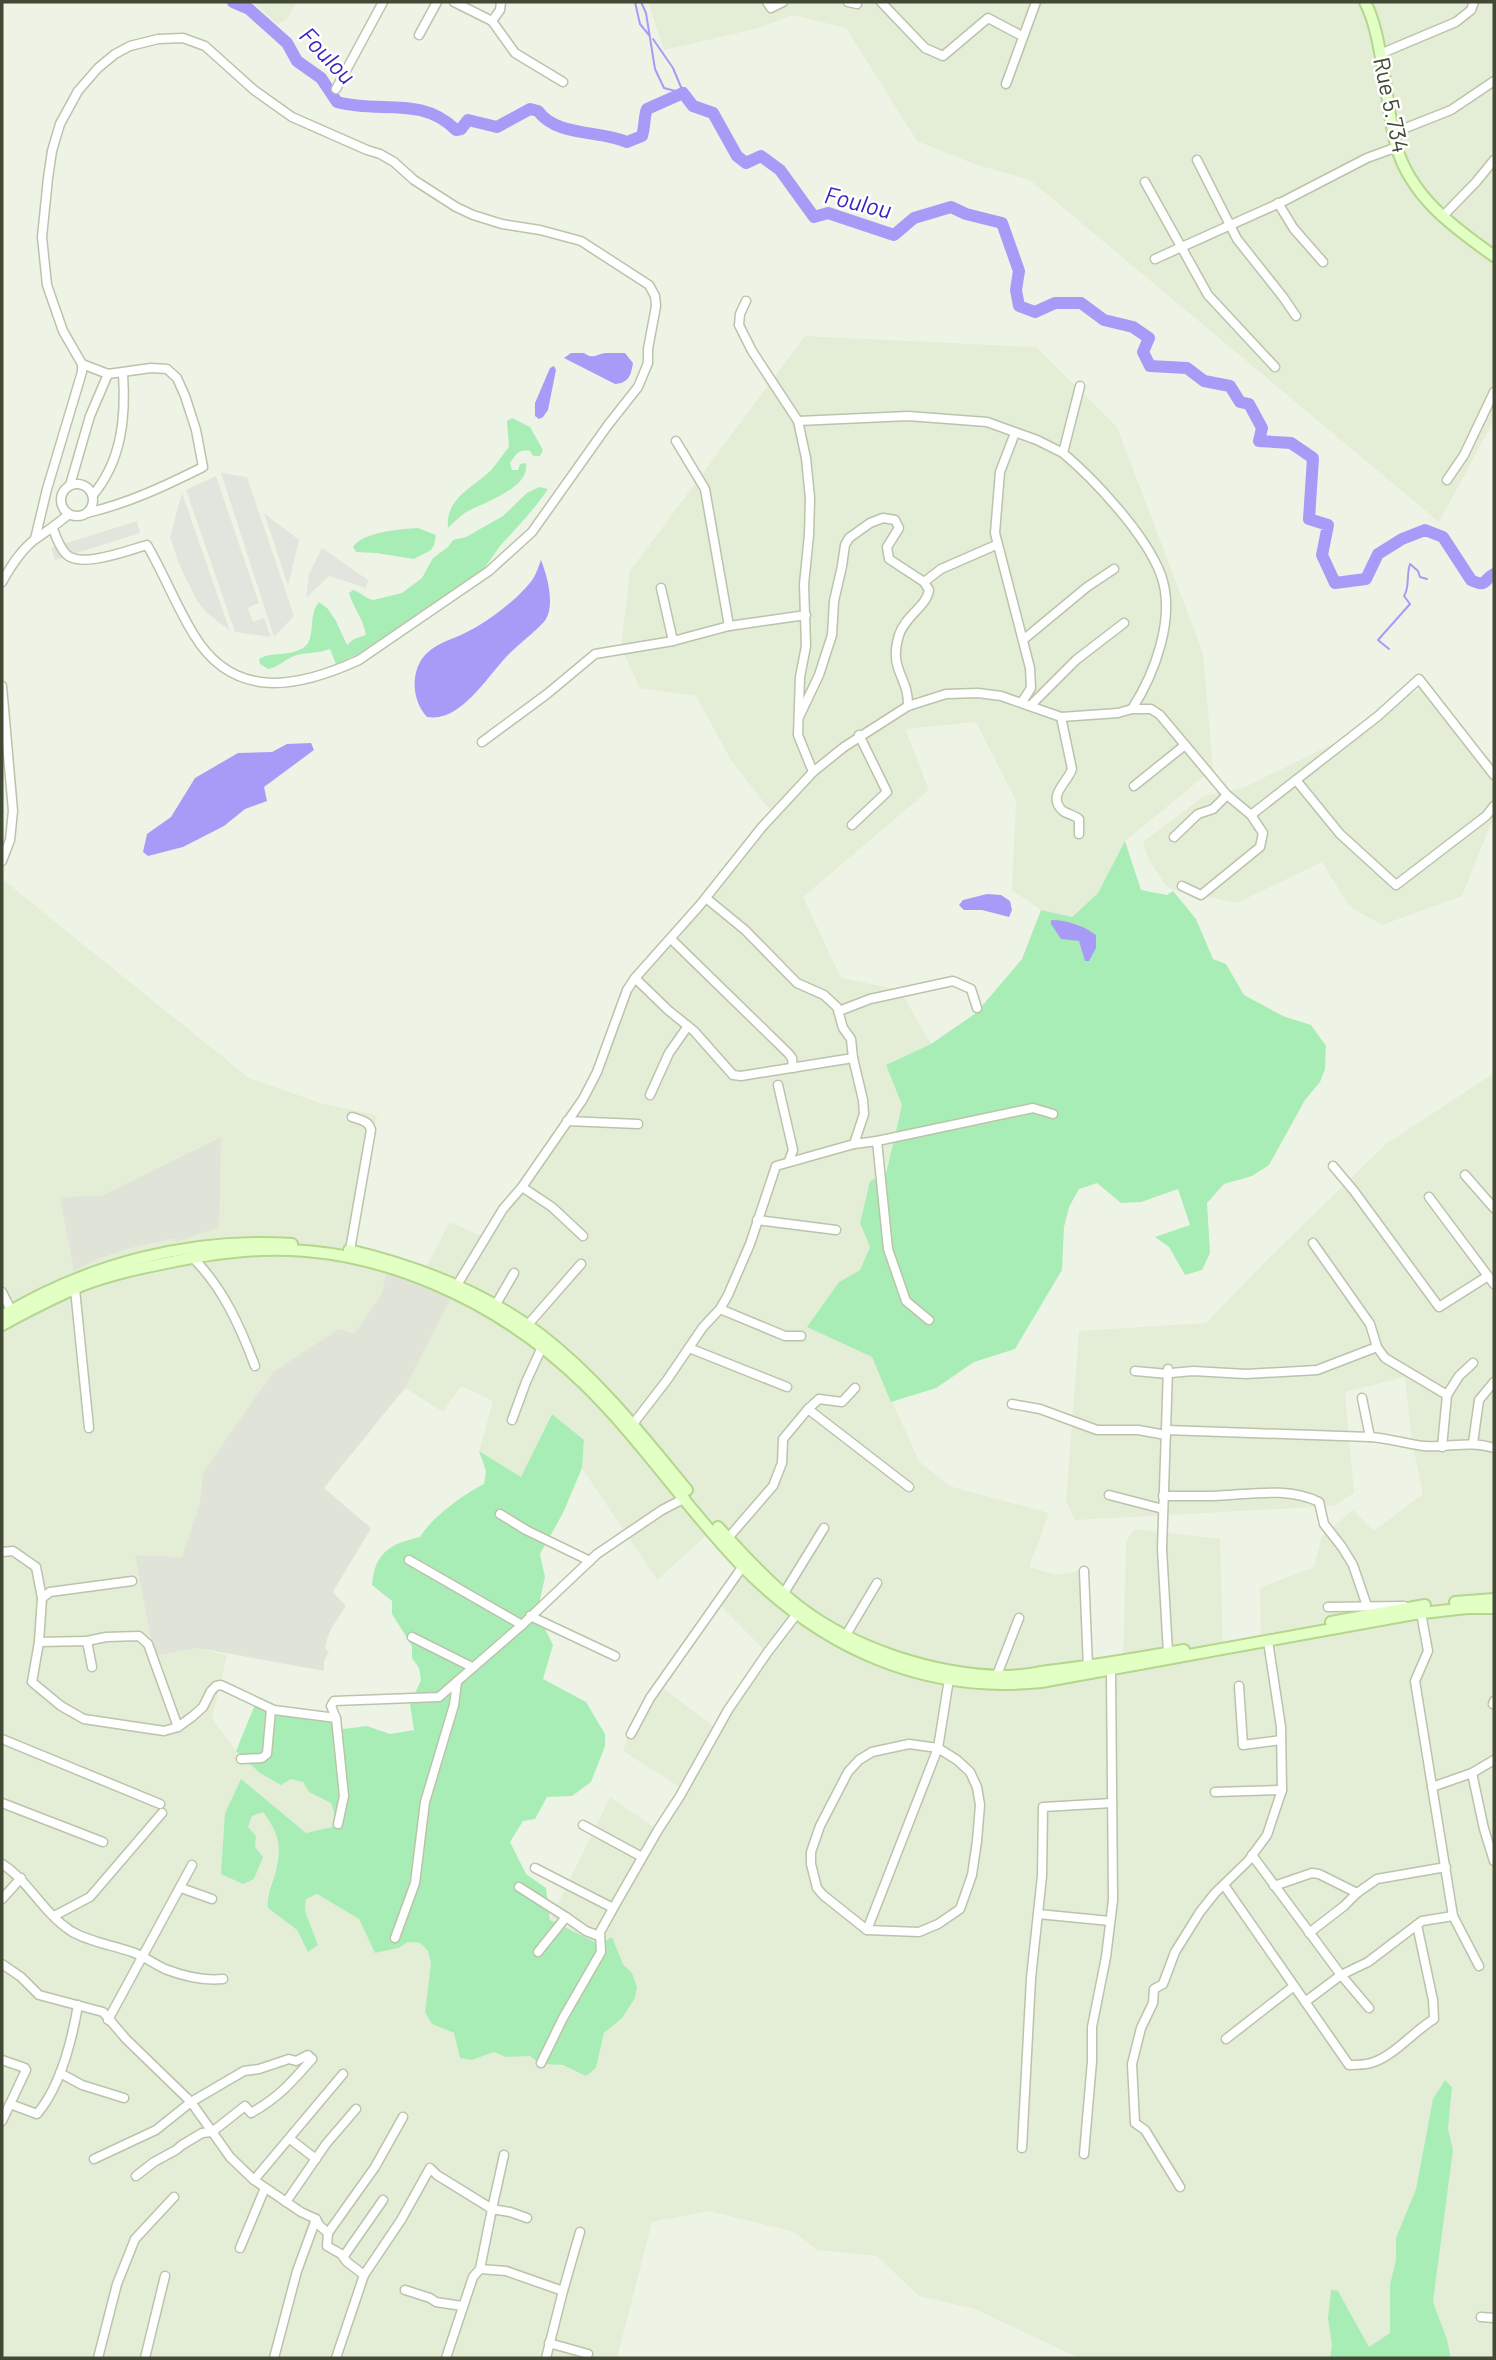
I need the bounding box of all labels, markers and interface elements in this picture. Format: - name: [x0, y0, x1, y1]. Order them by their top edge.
- water label: Foulou: [294, 20, 362, 89]
- street label: Rue 5.734: [1368, 54, 1416, 155]
- water label: Foulou: [822, 179, 895, 224]

